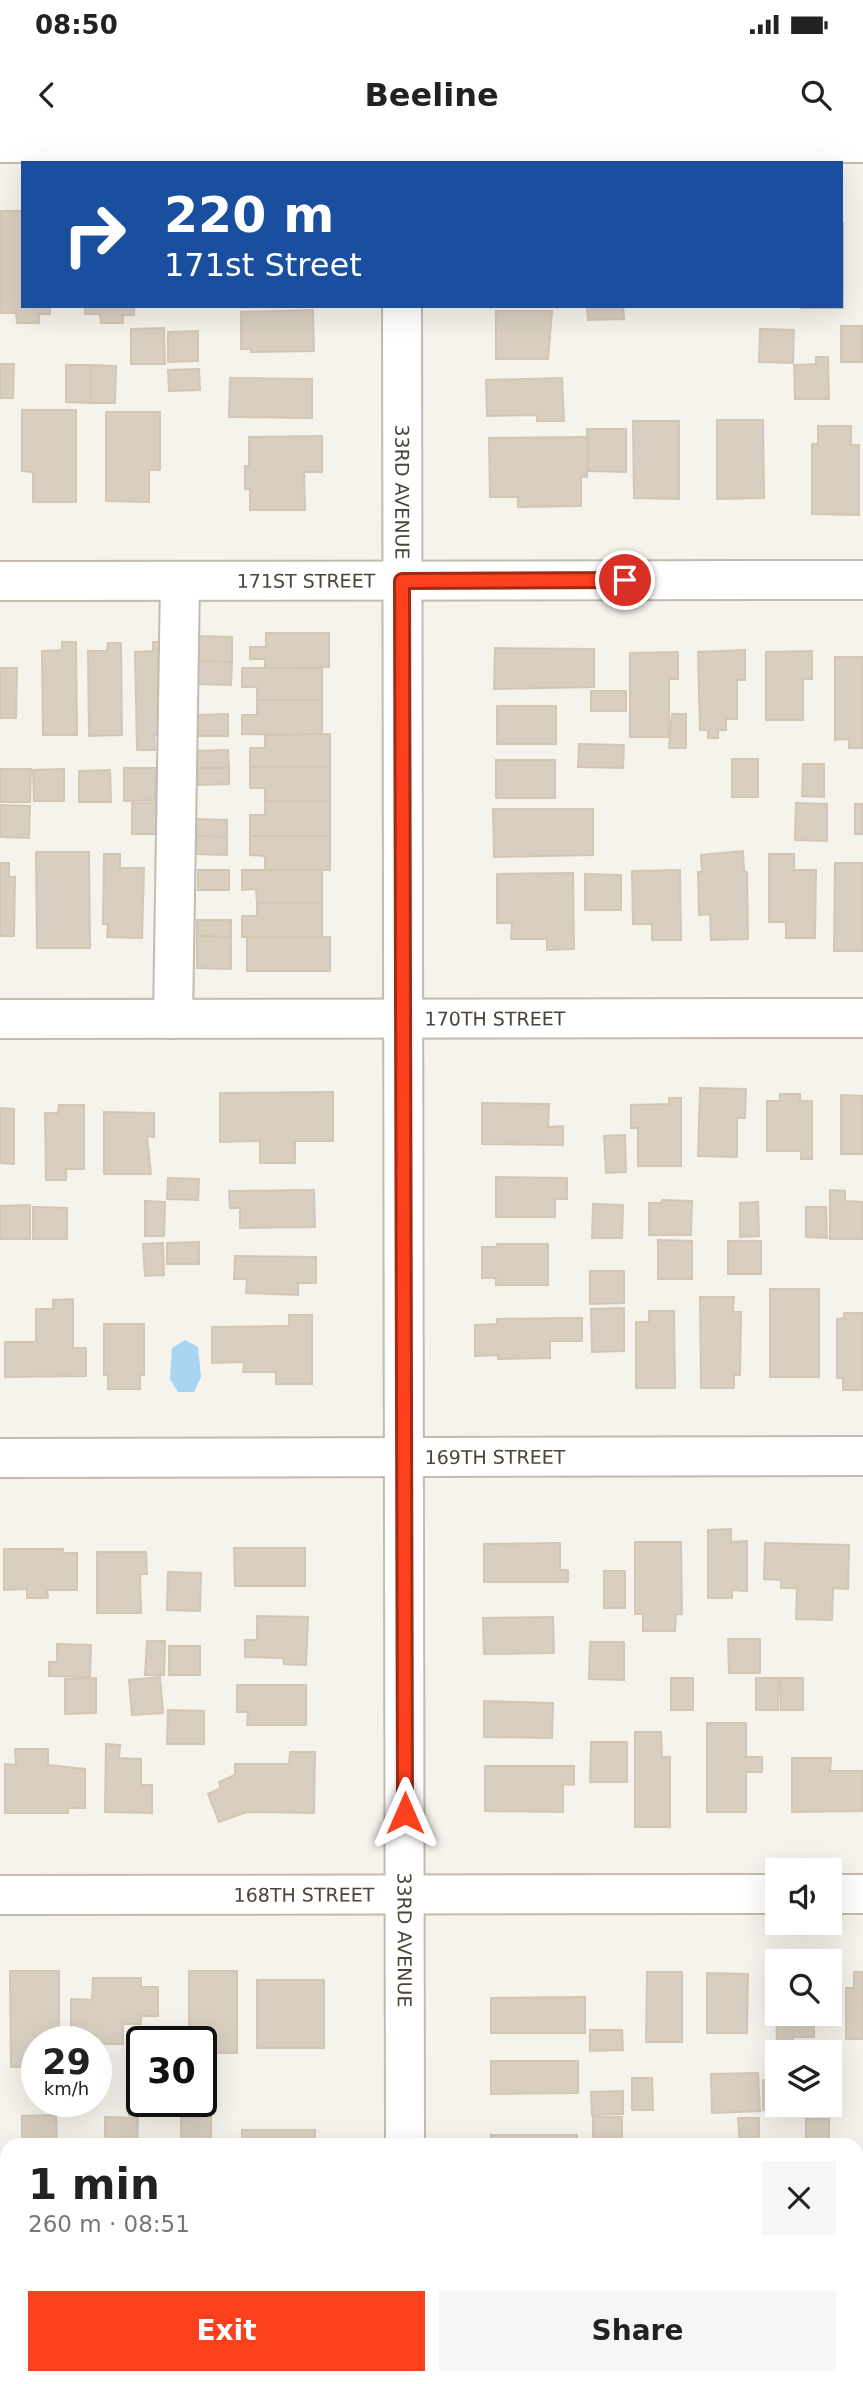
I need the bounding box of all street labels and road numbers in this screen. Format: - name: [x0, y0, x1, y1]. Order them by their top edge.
- street label: 33RD AVENUE: [391, 424, 413, 560]
- street label: 171ST STREET: [237, 570, 376, 592]
- street label: 170TH STREET: [425, 1007, 566, 1030]
- street label: 169TH STREET: [425, 1446, 566, 1468]
- street label: 33RD AVENUE: [394, 1872, 416, 2008]
- street label: 168TH STREET: [234, 1884, 375, 1906]

